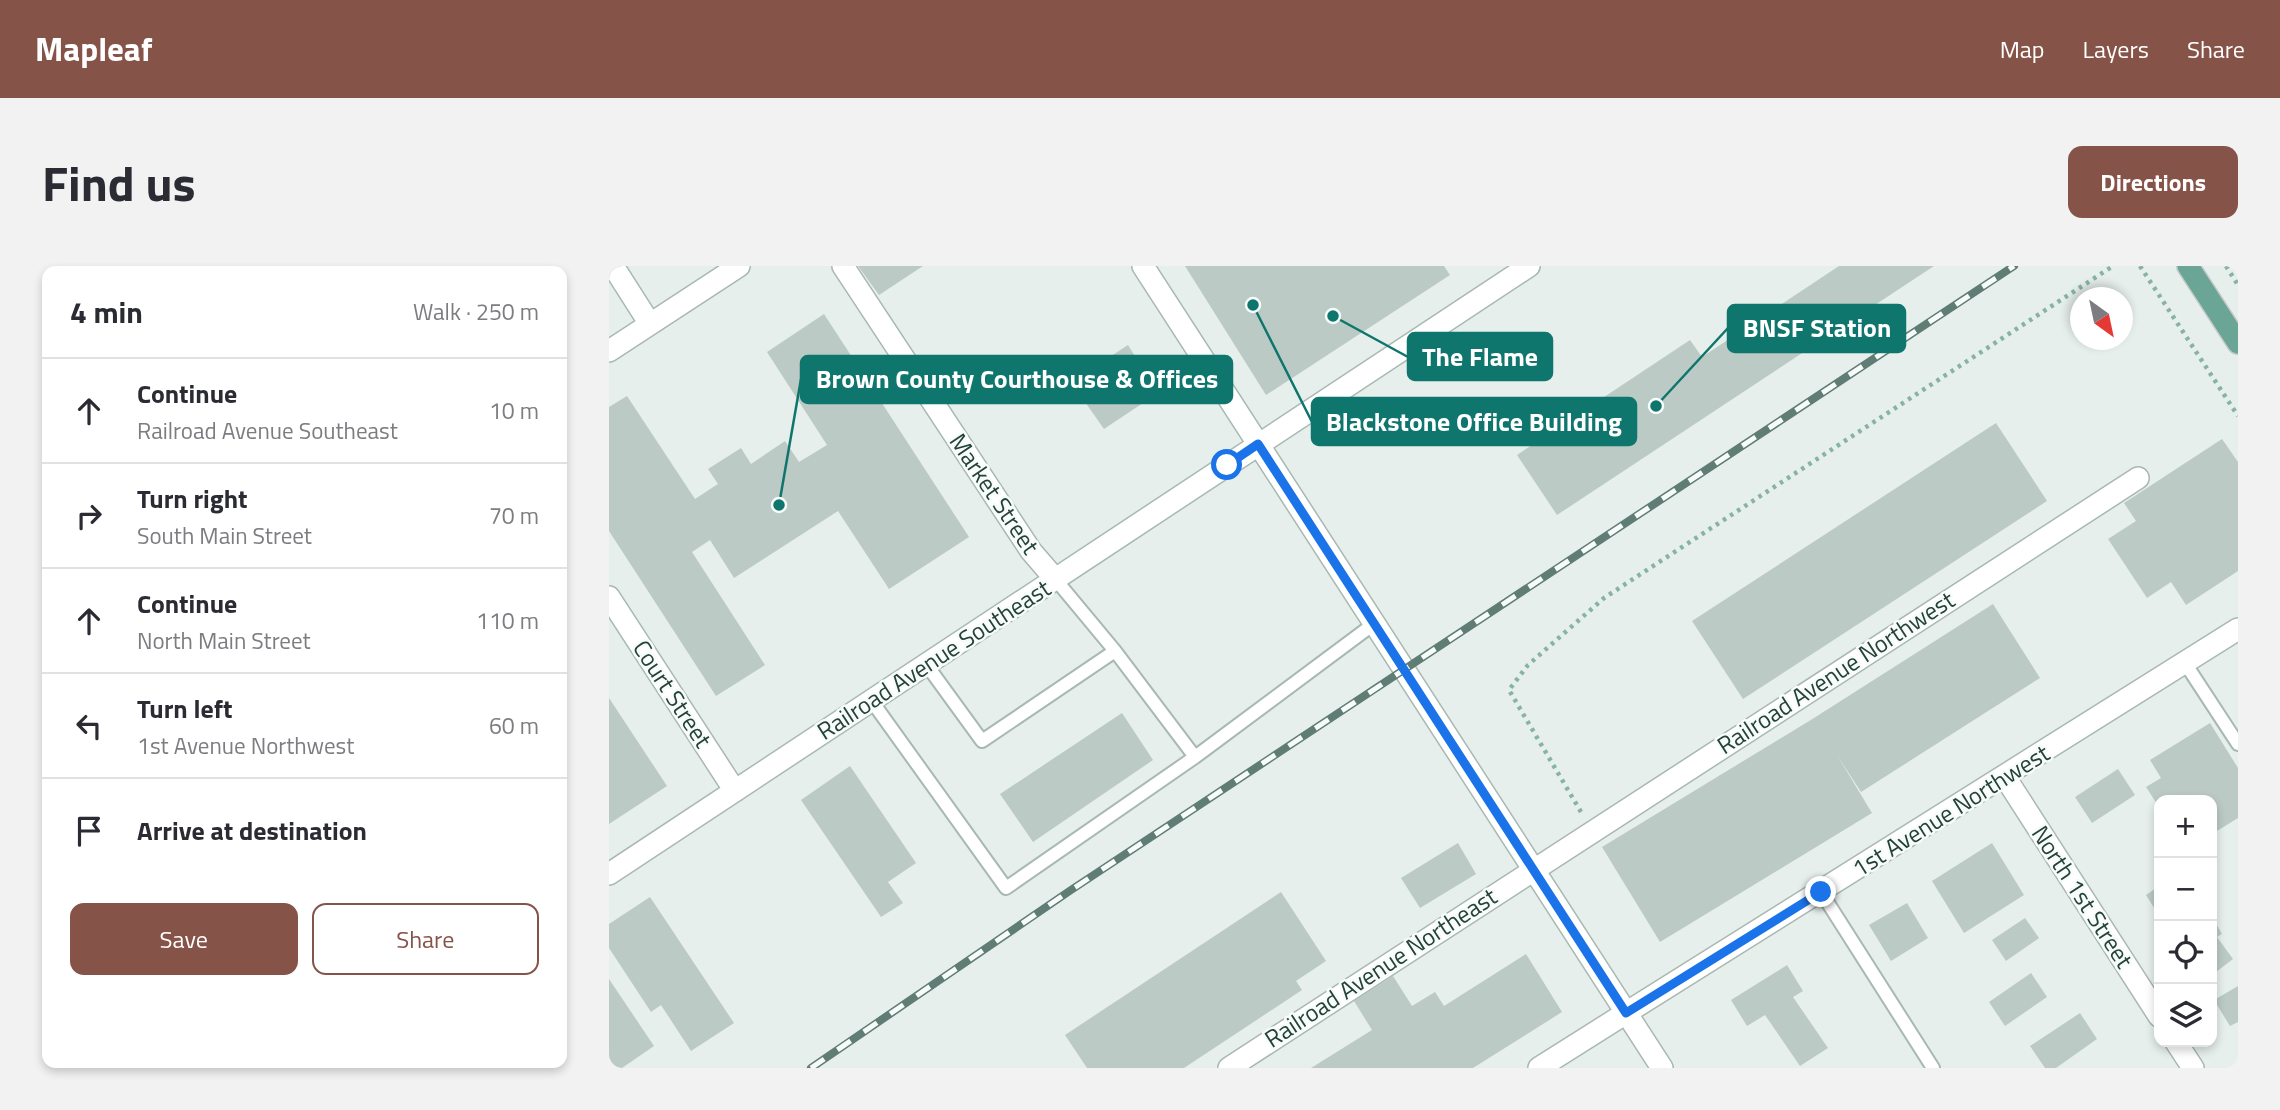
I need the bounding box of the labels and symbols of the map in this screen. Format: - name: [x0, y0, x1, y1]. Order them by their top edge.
- north arrow: [2070, 287, 2133, 350]
- callout: BNSF Station: [1728, 305, 1905, 352]
- text: BNSF Station: [1743, 308, 1891, 347]
- callout: The Flame: [1408, 333, 1552, 380]
- text: The Flame: [1422, 337, 1538, 376]
- callout: Brown County Courthouse & Offices: [801, 356, 1232, 403]
- text: Brown County Courthouse & Offices: [816, 359, 1218, 398]
- callout: Blackstone Office Building: [1312, 398, 1636, 445]
- text: Blackstone Office Building: [1326, 402, 1622, 441]
- street label: Market Street: [941, 426, 1049, 562]
- route start: [1211, 449, 1242, 480]
- street label: Railroad Avenue Southeast: [810, 570, 1058, 748]
- street label: Railroad Avenue Northwest: [1710, 581, 1962, 763]
- street label: Court Street: [624, 632, 721, 755]
- street label: 1st Avenue Northwest: [1845, 734, 2057, 886]
- street label: North 1st Street: [2023, 818, 2143, 975]
- route end: [1805, 876, 1836, 907]
- street label: Railroad Avenue Northeast: [1257, 878, 1504, 1056]

